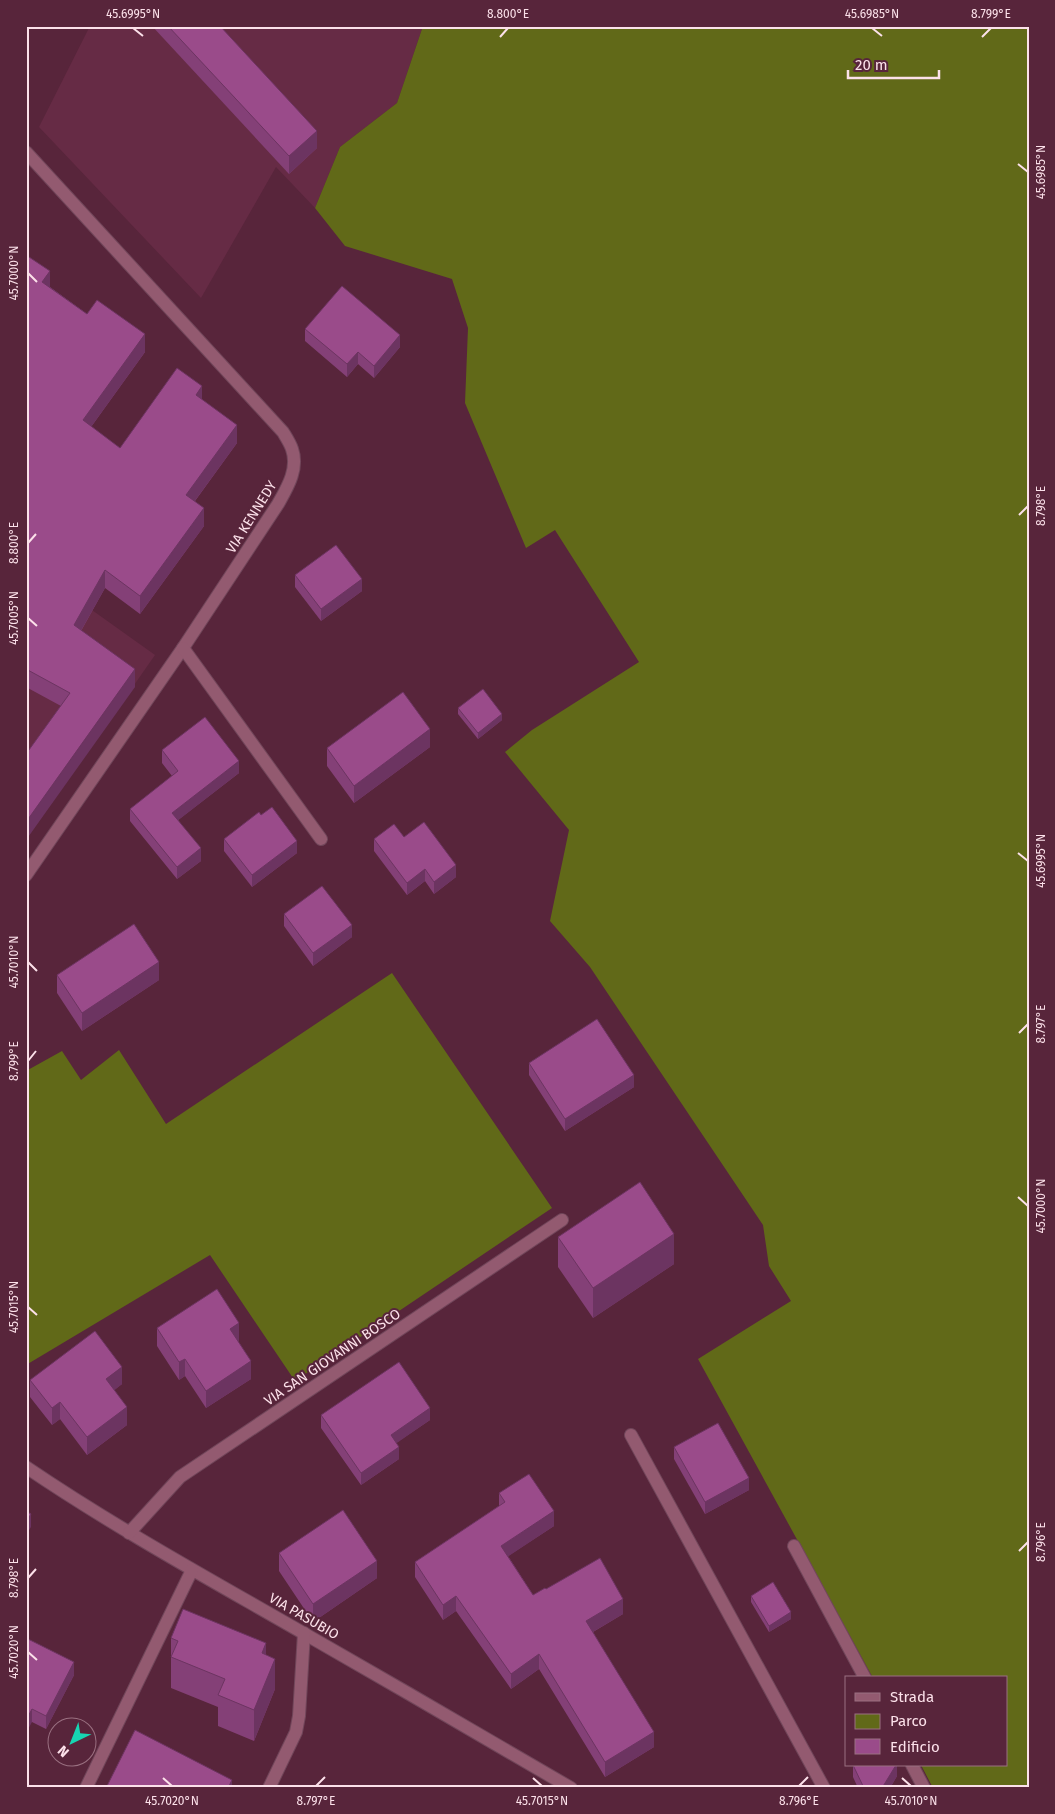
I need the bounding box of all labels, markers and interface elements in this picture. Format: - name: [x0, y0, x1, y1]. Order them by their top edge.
- text: 45.6995°N: [106, 7, 160, 21]
- text: 8.800°E: [487, 7, 529, 21]
- text: 45.6985°N: [845, 7, 899, 21]
- text: 8.799°E: [971, 7, 1011, 21]
- scale bar: [848, 48, 939, 80]
- text: 20 m: [855, 56, 888, 74]
- text: 45.6985°N: [1034, 145, 1048, 199]
- text: 45.7000°N: [7, 246, 21, 300]
- street label: VIA KENNEDY: [222, 478, 281, 557]
- text: 8.798°E: [1034, 486, 1048, 526]
- text: 8.800°E: [7, 522, 21, 564]
- text: 45.7005°N: [7, 591, 21, 645]
- text: 45.6995°N: [1034, 834, 1048, 888]
- text: 45.7010°N: [7, 935, 21, 989]
- text: 8.797°E: [1034, 1005, 1048, 1043]
- text: 8.799°E: [7, 1041, 21, 1081]
- text: 45.7000°N: [1034, 1179, 1048, 1233]
- text: 45.7015°N: [7, 1281, 21, 1333]
- street label: VIA SAN GIOVANNI BOSCO: [261, 1305, 404, 1409]
- text: 8.796°E: [1034, 1522, 1048, 1562]
- text: 8.798°E: [7, 1558, 21, 1598]
- street label: VIA PASUBIO: [266, 1590, 342, 1643]
- text: 45.7020°N: [7, 1625, 21, 1679]
- legend: [845, 1676, 1008, 1766]
- text: Strada: [890, 1688, 934, 1706]
- text: Parco: [890, 1712, 927, 1730]
- north arrow: [48, 1716, 98, 1766]
- text: Edificio: [890, 1738, 940, 1756]
- text: N: [54, 1742, 73, 1761]
- text: 45.7020°N: [145, 1794, 199, 1808]
- text: 8.797°E: [297, 1794, 335, 1808]
- text: 45.7015°N: [516, 1794, 568, 1808]
- text: 8.796°E: [779, 1794, 819, 1808]
- text: 45.7010°N: [884, 1794, 938, 1808]

